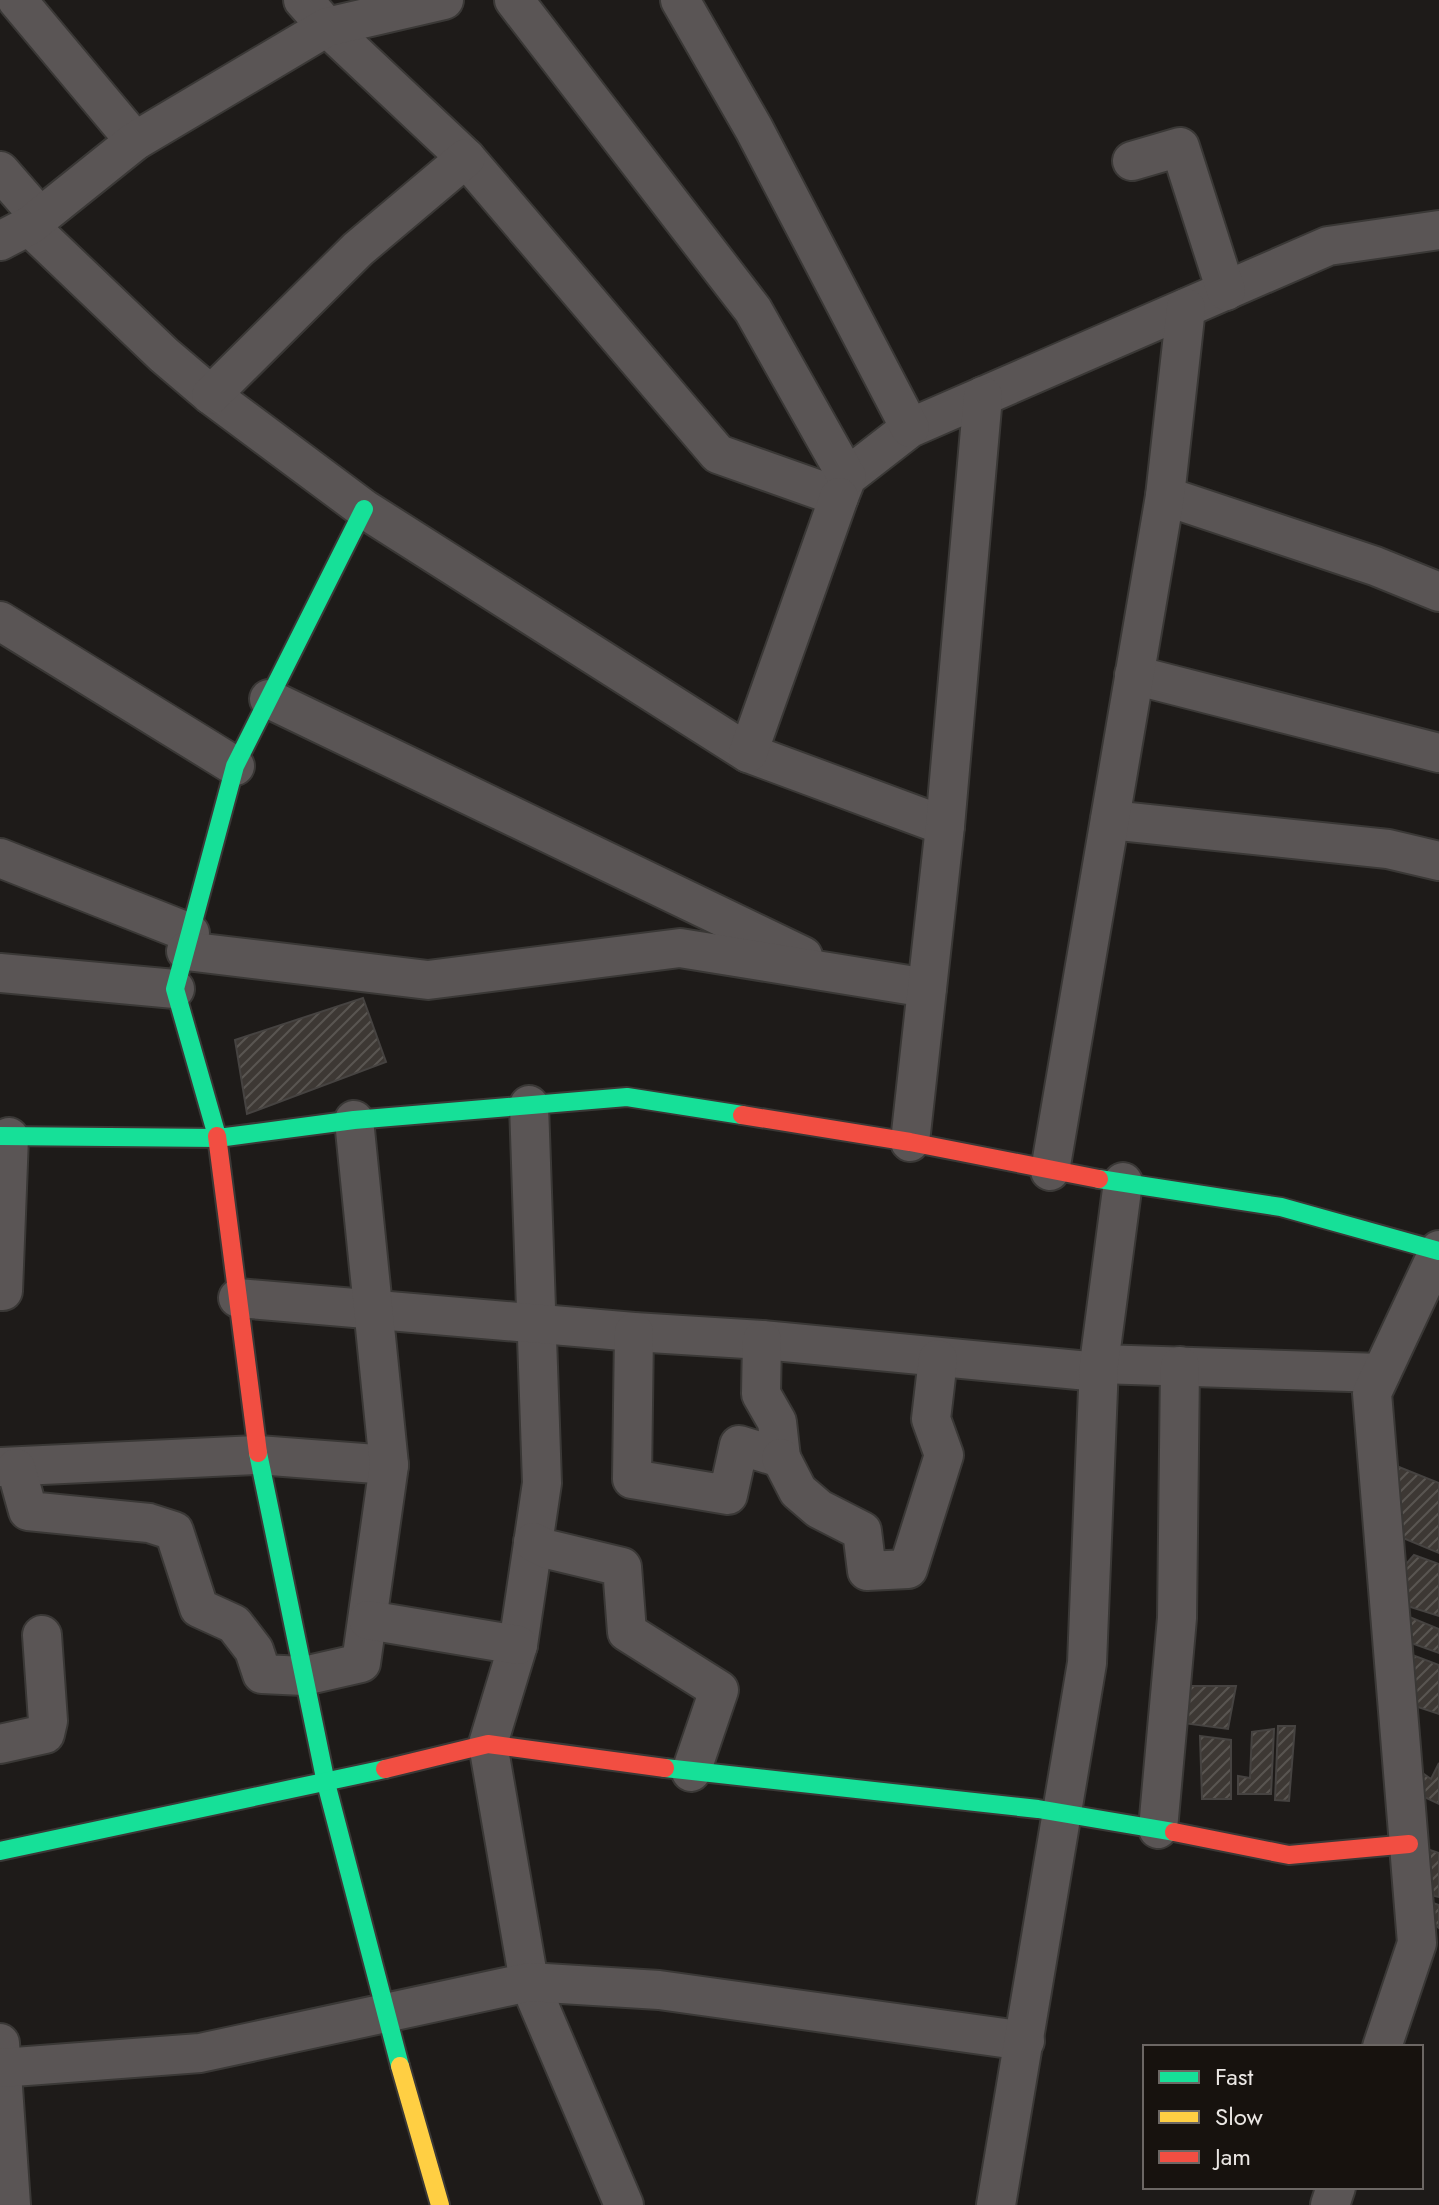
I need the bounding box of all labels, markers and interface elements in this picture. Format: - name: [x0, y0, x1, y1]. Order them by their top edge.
- legend: [1143, 2045, 1423, 2189]
- text: Fast: [1215, 2059, 1253, 2094]
- text: Slow: [1215, 2099, 1263, 2134]
- text: Jam: [1212, 2139, 1251, 2174]

